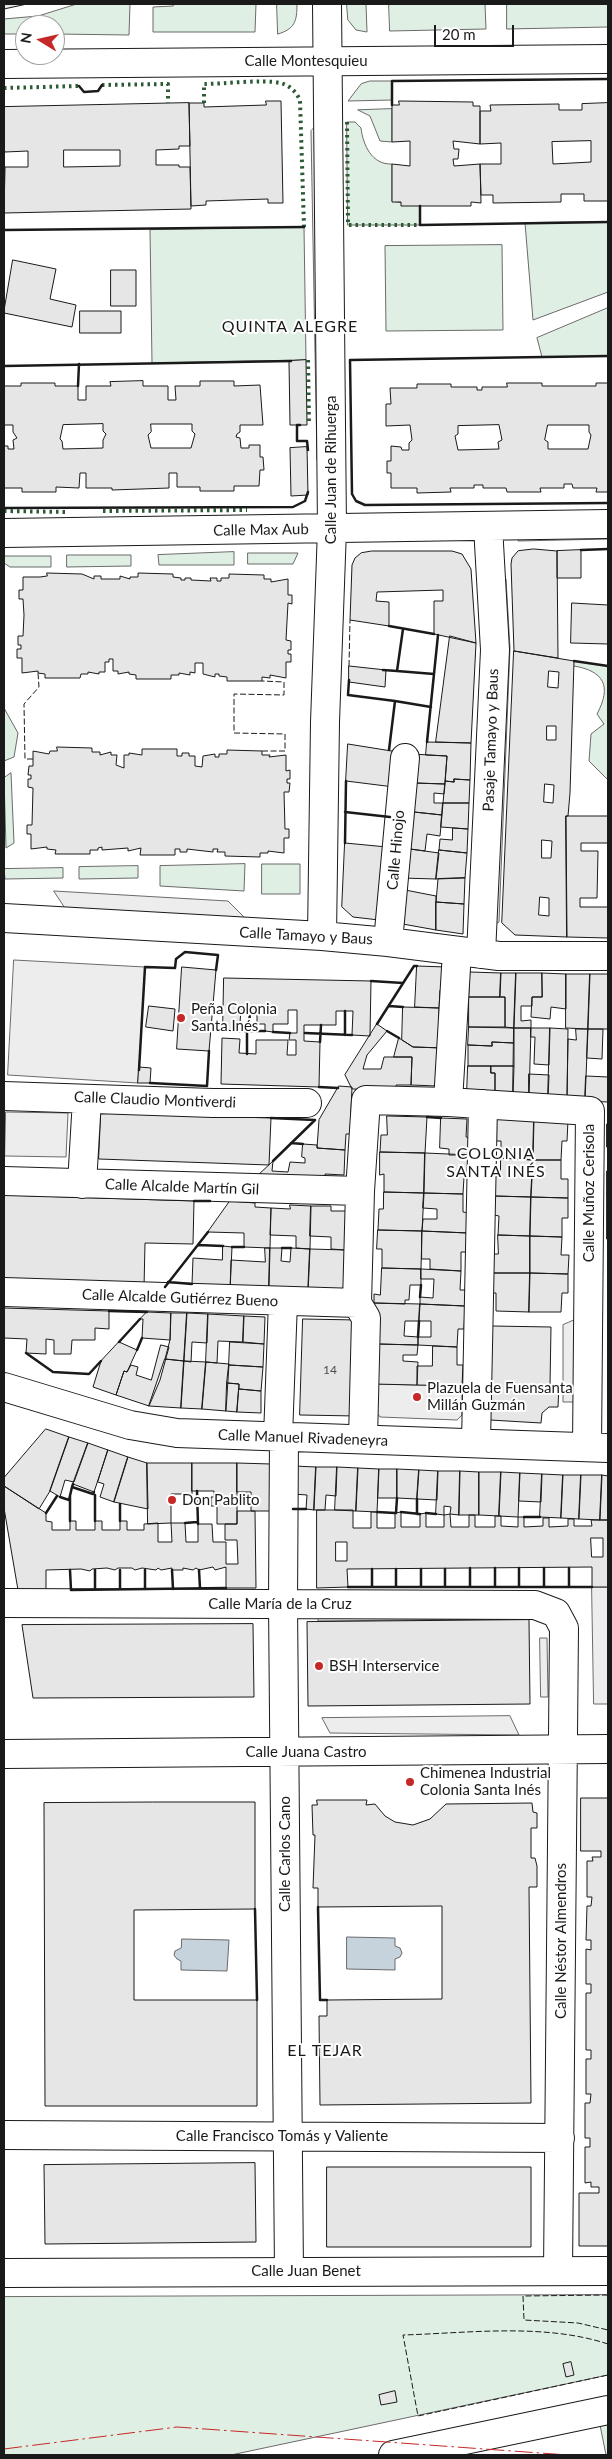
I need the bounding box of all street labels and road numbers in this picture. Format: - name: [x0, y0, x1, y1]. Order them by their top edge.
- street label: Calle Montesquieu: [244, 52, 368, 70]
- street label: Calle Juan de Rihuerga: [322, 396, 340, 544]
- street label: Calle Max Aub: [213, 520, 309, 540]
- street label: Pasaje Tamayo y Baus: [480, 668, 502, 812]
- street label: Calle Hinojo: [384, 809, 408, 891]
- street label: Calle Tamayo y Baus: [239, 924, 373, 948]
- street label: Calle Claudio Montiverdi: [74, 1088, 236, 1112]
- street label: Calle Muñoz Cerisola: [580, 1124, 598, 1262]
- street label: Calle Alcalde Martín Gil: [105, 1175, 259, 1199]
- street label: Calle Alcalde Gutiérrez Bueno: [81, 1286, 279, 1310]
- street label: Calle Manuel Rivadeneyra: [218, 1426, 388, 1450]
- street label: Calle María de la Cruz: [208, 1595, 352, 1613]
- street label: Calle Juana Castro: [246, 1743, 366, 1761]
- street label: Calle Carlos Cano: [276, 1796, 294, 1912]
- street label: Calle Néstor Almendros: [552, 1863, 570, 2019]
- street label: Calle Francisco Tomás y Valiente: [176, 2127, 388, 2145]
- street label: Calle Juan Benet: [251, 2262, 361, 2280]

